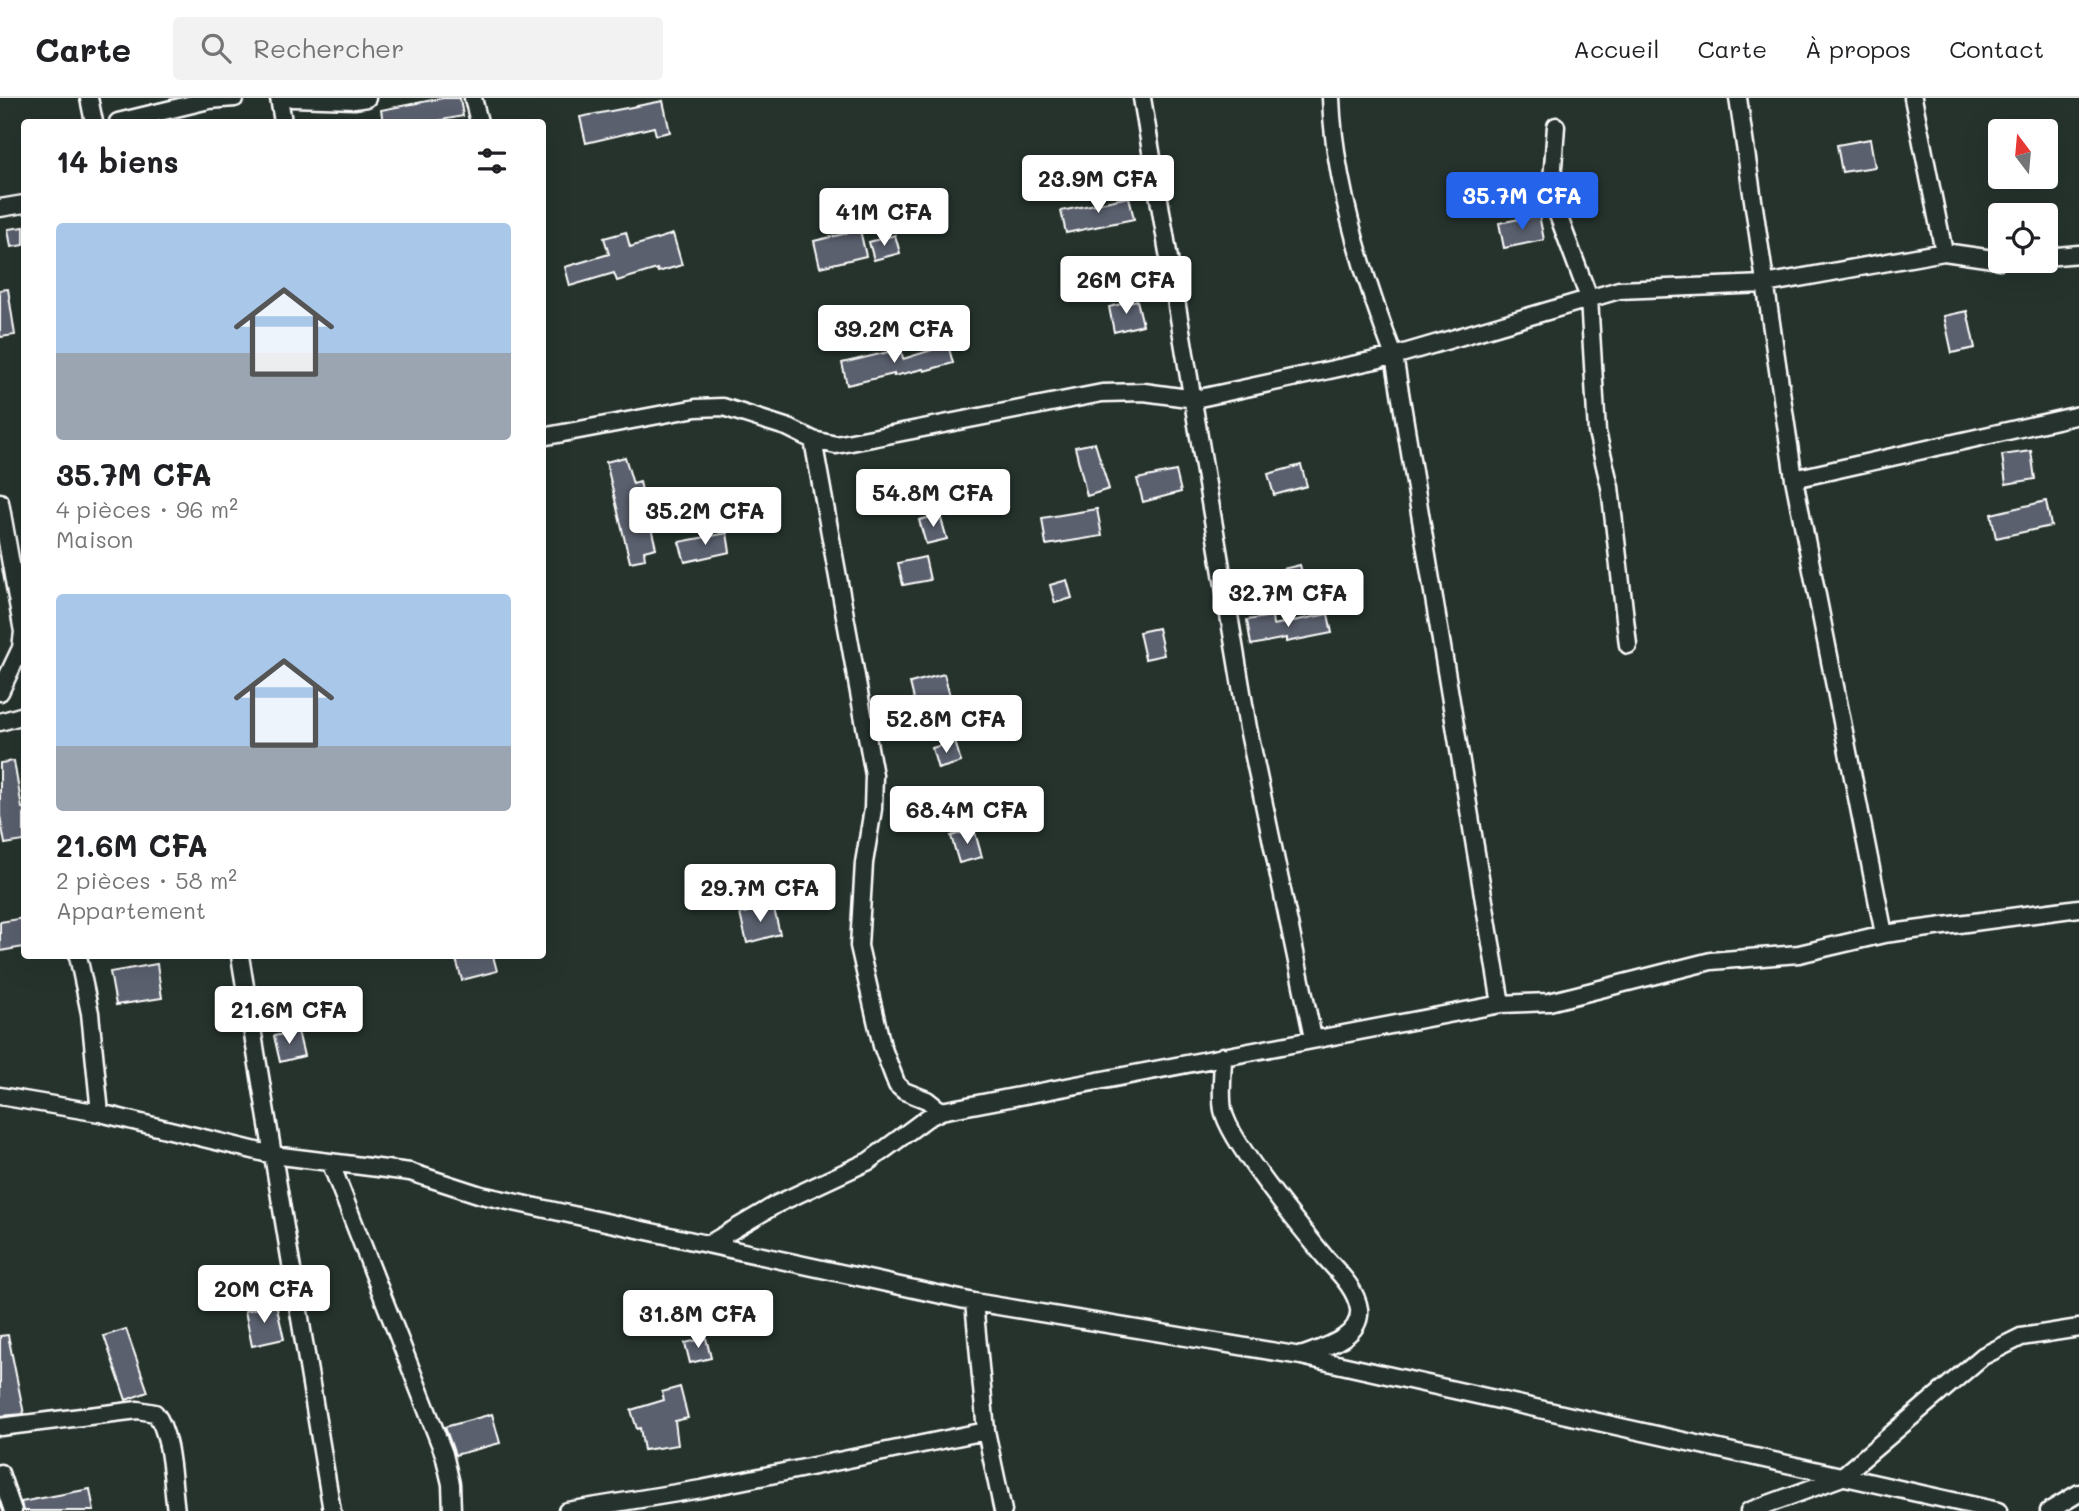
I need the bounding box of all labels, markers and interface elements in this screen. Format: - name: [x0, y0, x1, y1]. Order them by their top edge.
- search box: [173, 17, 663, 80]
- text: Carte: [35, 27, 131, 70]
- icon: search: [197, 29, 235, 67]
- text: Rechercher: [253, 31, 404, 65]
- text: Accueil: [1573, 33, 1659, 64]
- text: Carte: [1697, 33, 1767, 64]
- text: À propos: [1805, 33, 1911, 64]
- text: Contact: [1949, 33, 2044, 64]
- north arrow: [1988, 119, 2058, 189]
- map controls: [1988, 119, 2058, 273]
- text: 14 biens: [56, 141, 179, 181]
- icon: filters: [473, 142, 511, 180]
- pin: 23.9M CFA: [1018, 156, 1178, 215]
- text: 23.9M CFA: [1038, 163, 1158, 193]
- pin: 35.7M CFA: [1442, 172, 1602, 232]
- text: 35.7M CFA: [1462, 180, 1582, 210]
- pin: 41M CFA: [819, 188, 949, 248]
- text: 41M CFA: [835, 196, 933, 226]
- button: locate: [1988, 203, 2058, 273]
- pin: 26M CFA: [1061, 256, 1191, 316]
- text: 26M CFA: [1076, 264, 1176, 294]
- icon: home: [221, 269, 347, 395]
- pin: 39.2M CFA: [814, 306, 974, 365]
- text: 39.2M CFA: [834, 313, 954, 343]
- text: 35.7M CFA: [56, 454, 212, 494]
- pin: 54.8M CFA: [853, 470, 1013, 529]
- text: 54.8M CFA: [872, 477, 994, 507]
- pin: 35.2M CFA: [625, 488, 785, 547]
- text: 4 pièces · 96 m²: [56, 494, 238, 524]
- text: 35.2M CFA: [645, 495, 765, 525]
- text: Maison: [56, 524, 133, 554]
- pin: 32.7M CFA: [1208, 570, 1368, 629]
- text: 32.7M CFA: [1229, 577, 1347, 607]
- icon: home: [221, 640, 347, 766]
- pin: 52.8M CFA: [866, 696, 1026, 755]
- text: 52.8M CFA: [886, 703, 1006, 733]
- pin: 68.4M CFA: [887, 786, 1047, 846]
- text: 68.4M CFA: [906, 794, 1028, 824]
- text: 21.6M CFA: [56, 825, 208, 865]
- pin: 29.7M CFA: [680, 864, 840, 924]
- text: 2 pièces · 58 m²: [56, 865, 237, 895]
- text: 29.7M CFA: [700, 872, 820, 902]
- text: Appartement: [56, 895, 206, 925]
- pin: 21.6M CFA: [209, 986, 369, 1046]
- text: 21.6M CFA: [231, 994, 347, 1024]
- pin: 20M CFA: [199, 1266, 329, 1325]
- text: 20M CFA: [214, 1273, 314, 1303]
- pin: 31.8M CFA: [618, 1290, 778, 1350]
- text: 31.8M CFA: [639, 1298, 757, 1328]

